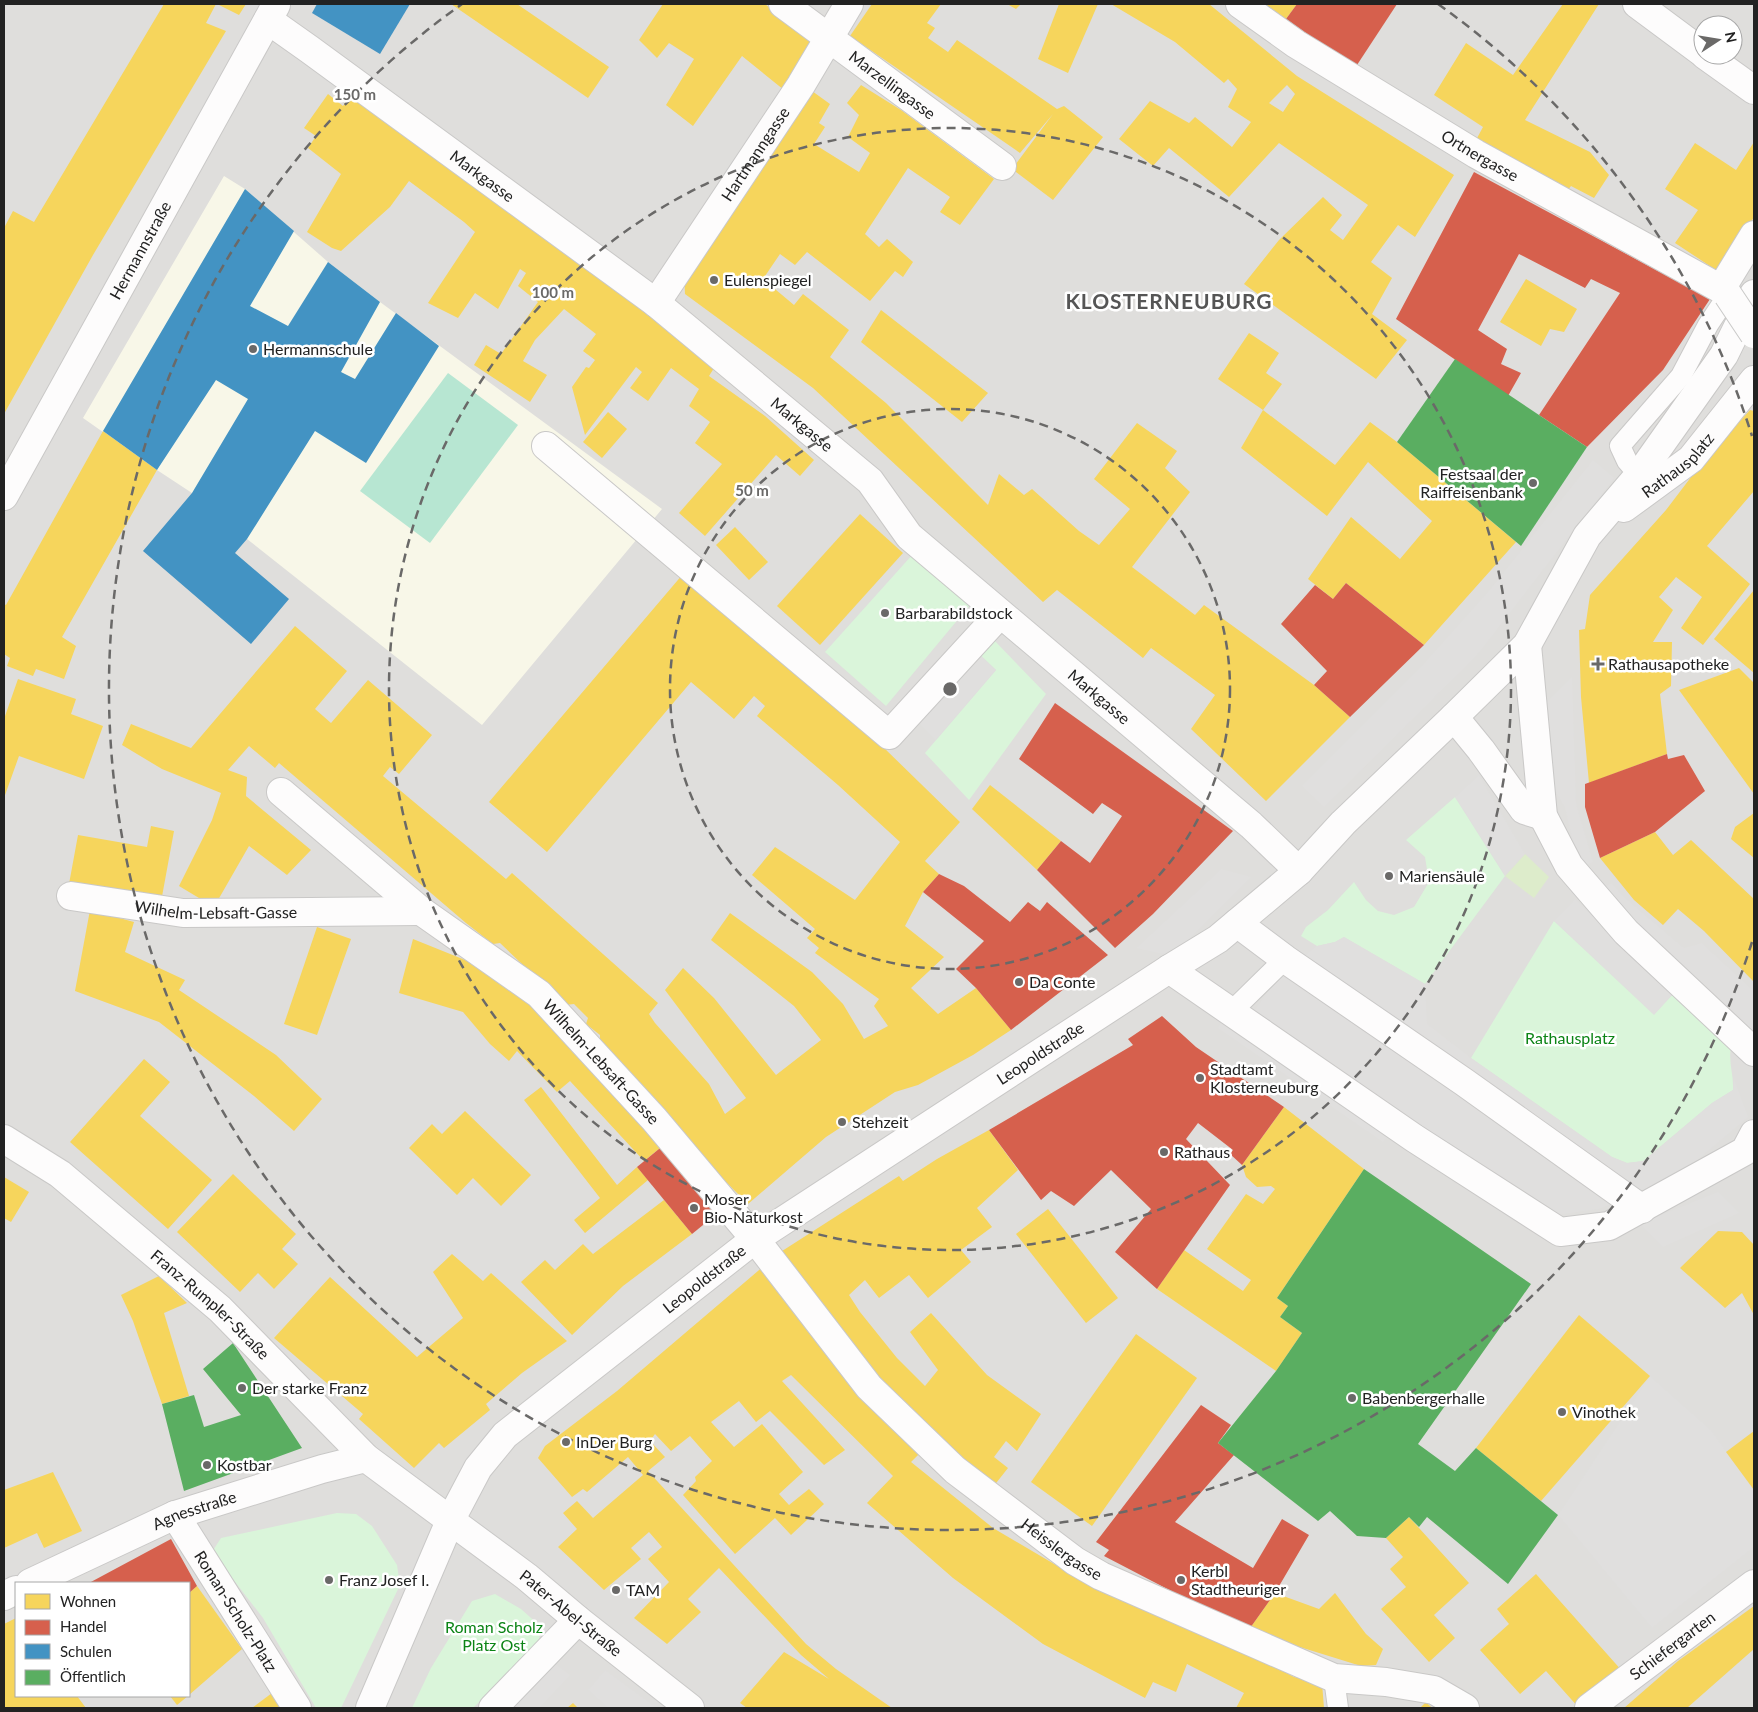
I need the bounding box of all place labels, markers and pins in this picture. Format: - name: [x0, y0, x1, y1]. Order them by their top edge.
- place label: Eulenspiegel: [724, 270, 812, 289]
- marker: Eulenspiegel: [708, 274, 720, 286]
- place label: Hermannschule: [263, 339, 373, 358]
- marker: Hermannschule: [247, 343, 259, 355]
- place label: Festsaal der Raiffeisenbank: [1420, 464, 1524, 501]
- marker: Festsaal der Raiffeisenbank: [1527, 477, 1539, 489]
- place label: Barbarabildstock: [895, 603, 1013, 622]
- marker: Barbarabildstock: [879, 607, 891, 619]
- place label: Rathausapotheke: [1608, 654, 1729, 673]
- marker: Rathausapotheke: [1592, 658, 1604, 670]
- centre of rings: [941, 680, 959, 698]
- place label: Mariensäule: [1399, 866, 1485, 885]
- marker: Mariensäule: [1383, 870, 1395, 882]
- place label: Da Conte: [1029, 972, 1096, 991]
- marker: Da Conte: [1013, 976, 1025, 988]
- place label: Stadtamt Klosterneuburg: [1210, 1059, 1318, 1096]
- marker: Stadtamt Klosterneuburg: [1194, 1072, 1206, 1084]
- place label: Stehzeit: [852, 1112, 909, 1131]
- marker: Stehzeit: [836, 1116, 848, 1128]
- place label: Rathaus: [1174, 1142, 1230, 1161]
- marker: Rathaus: [1158, 1146, 1170, 1158]
- place label: Moser Bio-Naturkost: [704, 1189, 803, 1226]
- marker: Moser Bio-Naturkost: [688, 1202, 700, 1214]
- place label: Der starke Franz: [252, 1378, 367, 1397]
- marker: Der starke Franz: [236, 1382, 248, 1394]
- place label: Babenbergerhalle: [1362, 1388, 1485, 1407]
- marker: Babenbergerhalle: [1346, 1392, 1358, 1404]
- place label: Vinothek: [1572, 1402, 1637, 1421]
- marker: Vinothek: [1556, 1406, 1568, 1418]
- place label: InDer Burg: [576, 1432, 652, 1451]
- marker: InDer Burg: [560, 1436, 572, 1448]
- place label: Kostbar: [217, 1455, 272, 1474]
- marker: Kostbar: [201, 1459, 213, 1471]
- place label: Kerbl Stadtheuriger: [1191, 1561, 1286, 1598]
- place label: Franz Josef I.: [339, 1570, 429, 1589]
- marker: Franz Josef I.: [323, 1574, 335, 1586]
- marker: Kerbl Stadtheuriger: [1175, 1574, 1187, 1586]
- place label: TAM: [626, 1580, 660, 1599]
- marker: TAM: [610, 1584, 622, 1596]

